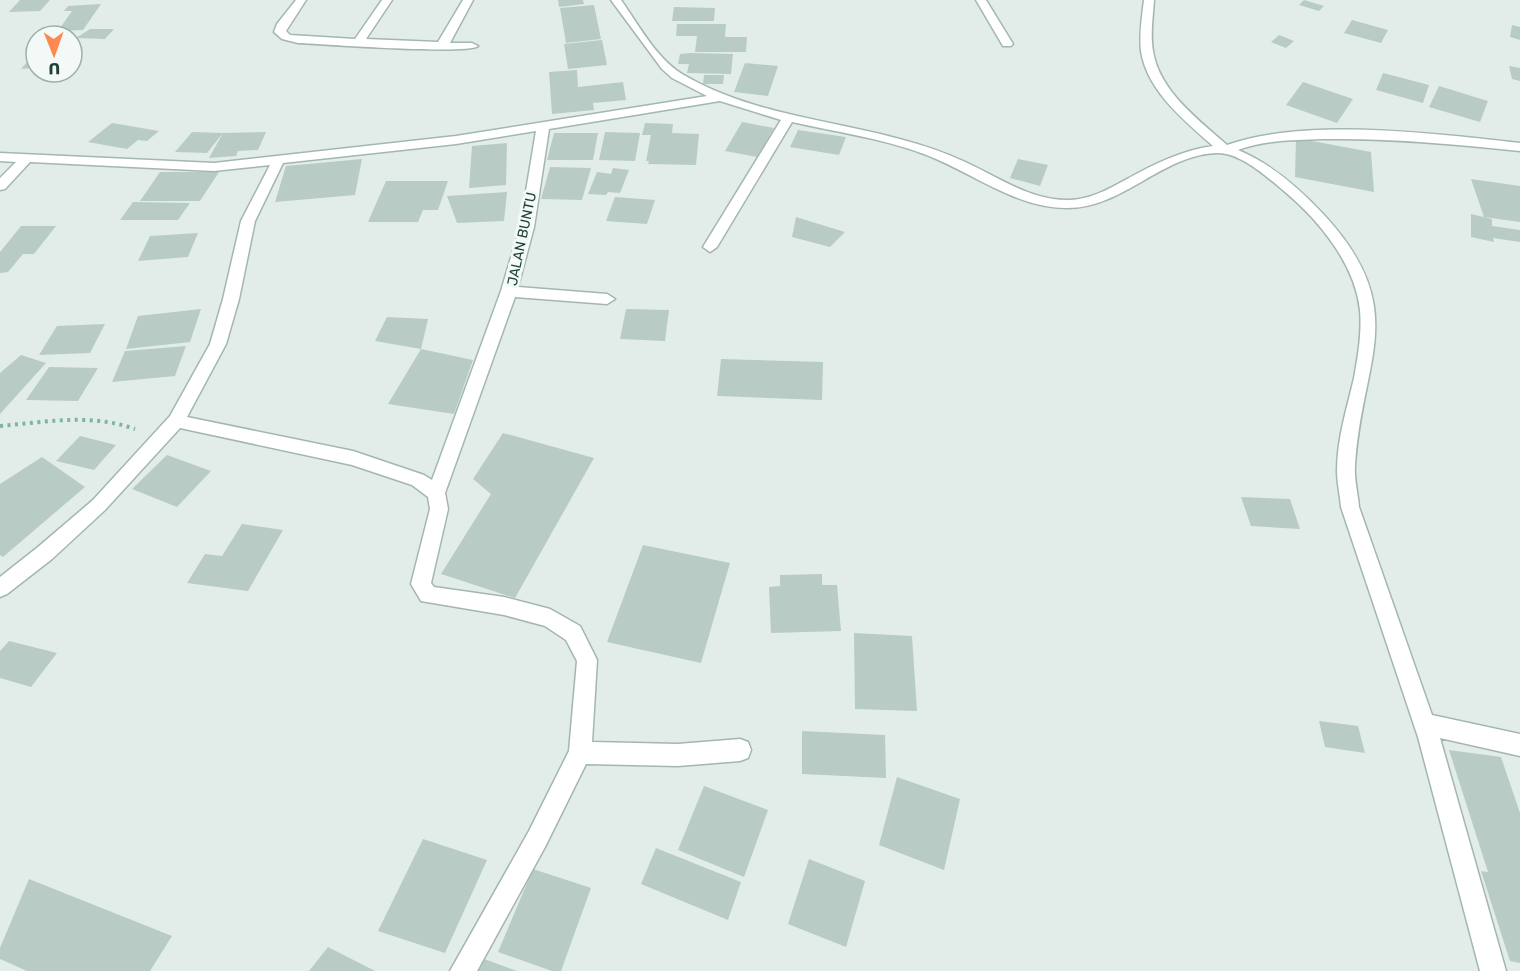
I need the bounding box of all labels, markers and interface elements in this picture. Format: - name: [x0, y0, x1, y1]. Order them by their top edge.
- north arrow: [24, 24, 84, 84]
- text: U: [48, 59, 60, 78]
- street label: JALAN BUNTU: [504, 191, 540, 287]

